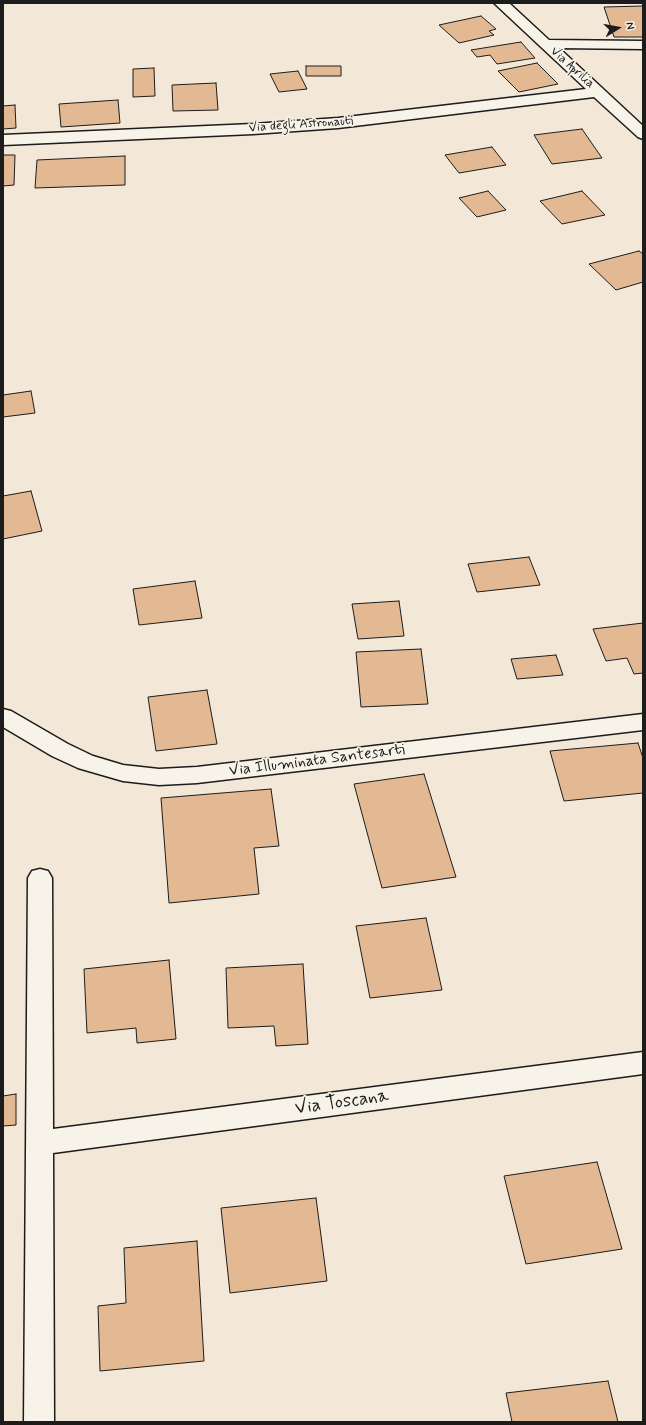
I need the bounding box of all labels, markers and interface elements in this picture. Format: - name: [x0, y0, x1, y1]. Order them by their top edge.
- north arrow: [598, 8, 638, 48]
- text: N: [622, 21, 637, 31]
- street label: Via Aprilia: [547, 44, 597, 92]
- street label: Via degli Astronauti: [248, 114, 354, 136]
- street label: Via Illuminata Santesarti: [228, 741, 406, 781]
- street label: Via Toscana: [294, 1085, 390, 1121]

